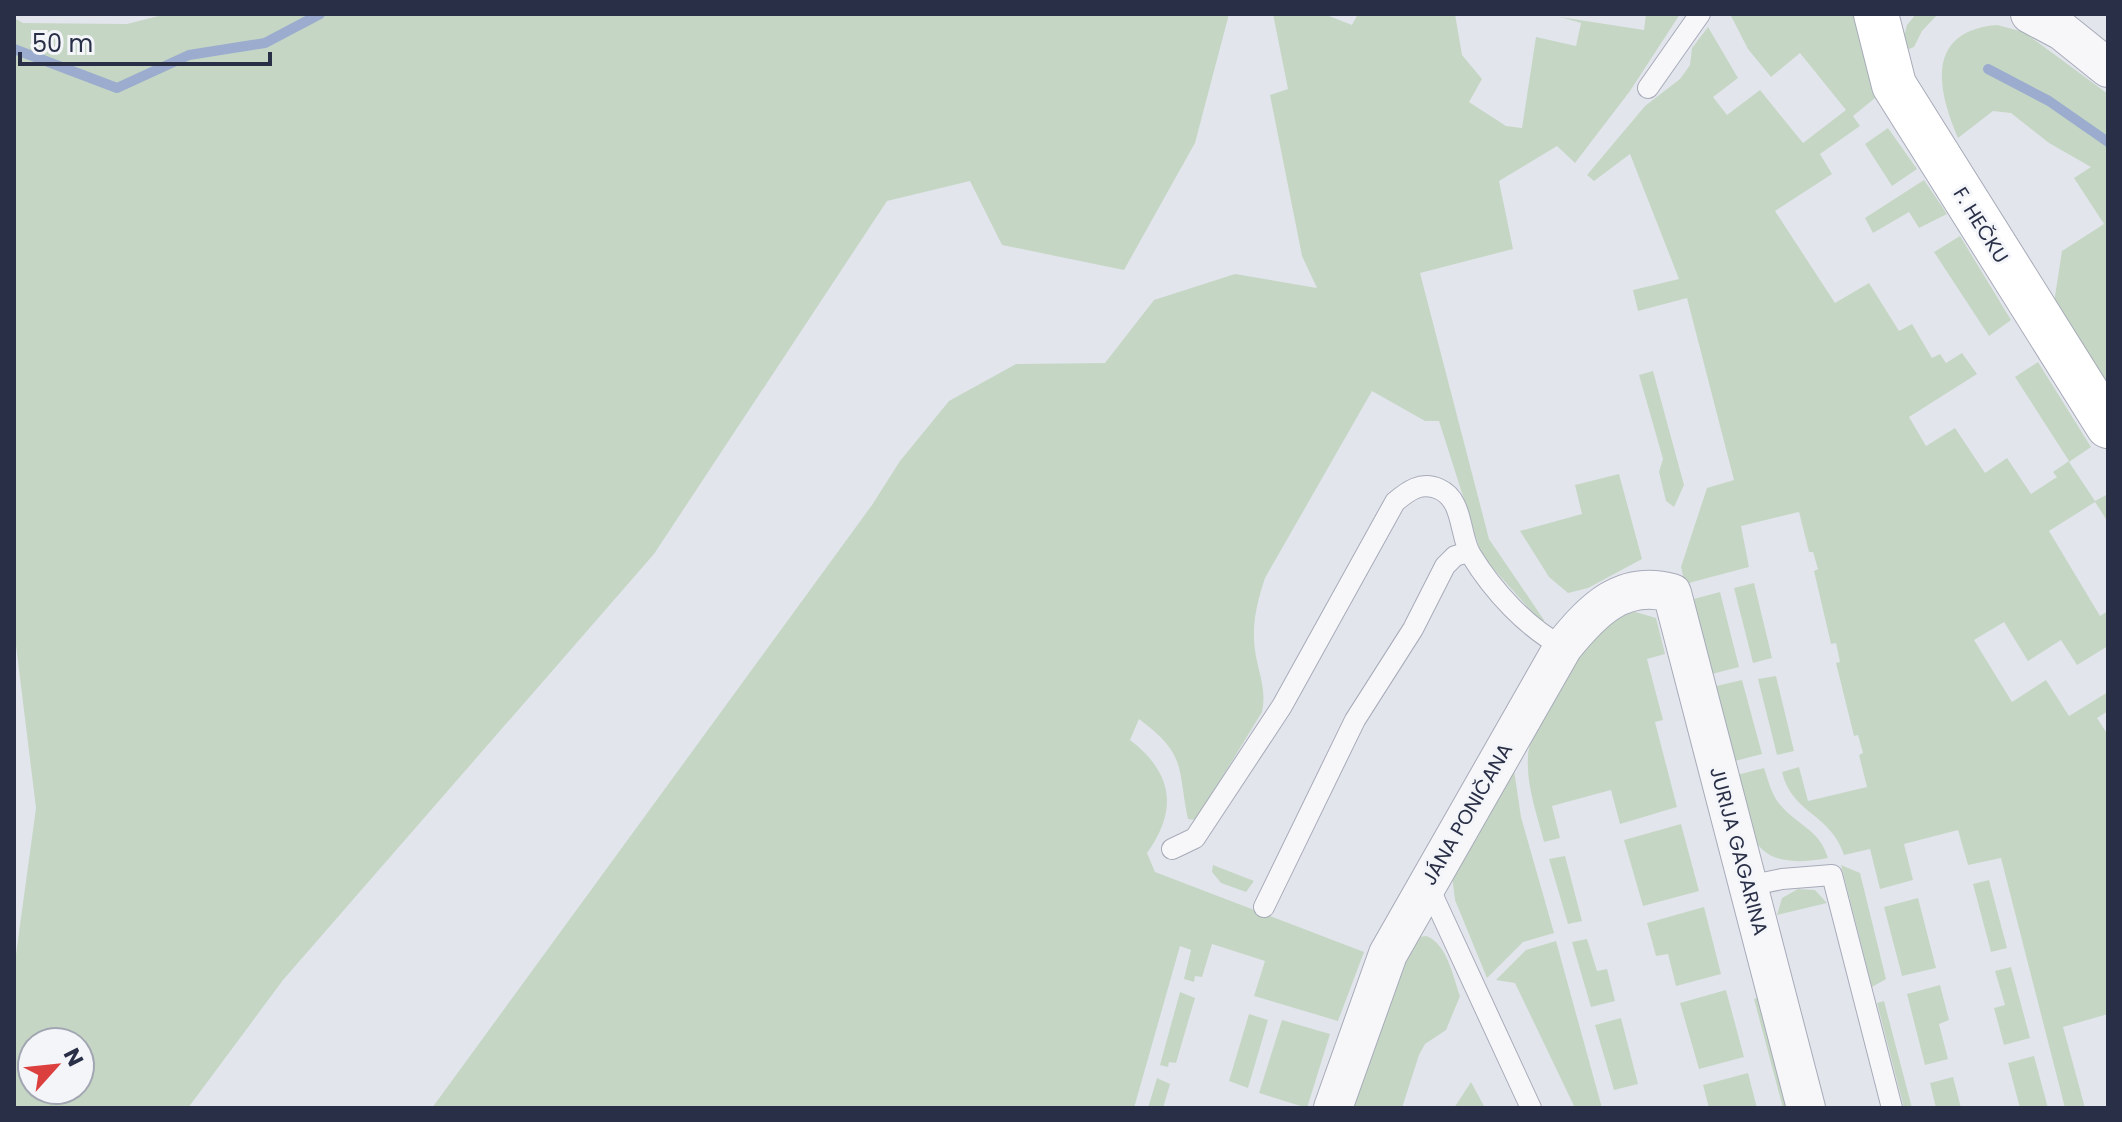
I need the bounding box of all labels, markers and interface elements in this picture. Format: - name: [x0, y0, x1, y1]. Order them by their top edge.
- scale bar: [20, 16, 270, 66]
- text: 50 m: [32, 27, 93, 60]
- street label: F. HEČKU: [1947, 182, 2015, 268]
- street label: JÁNA PONIČANA: [1415, 738, 1519, 890]
- street label: JURIJA GAGARINA: [1703, 764, 1775, 938]
- north arrow: [16, 1026, 96, 1106]
- text: N: [56, 1043, 91, 1072]

